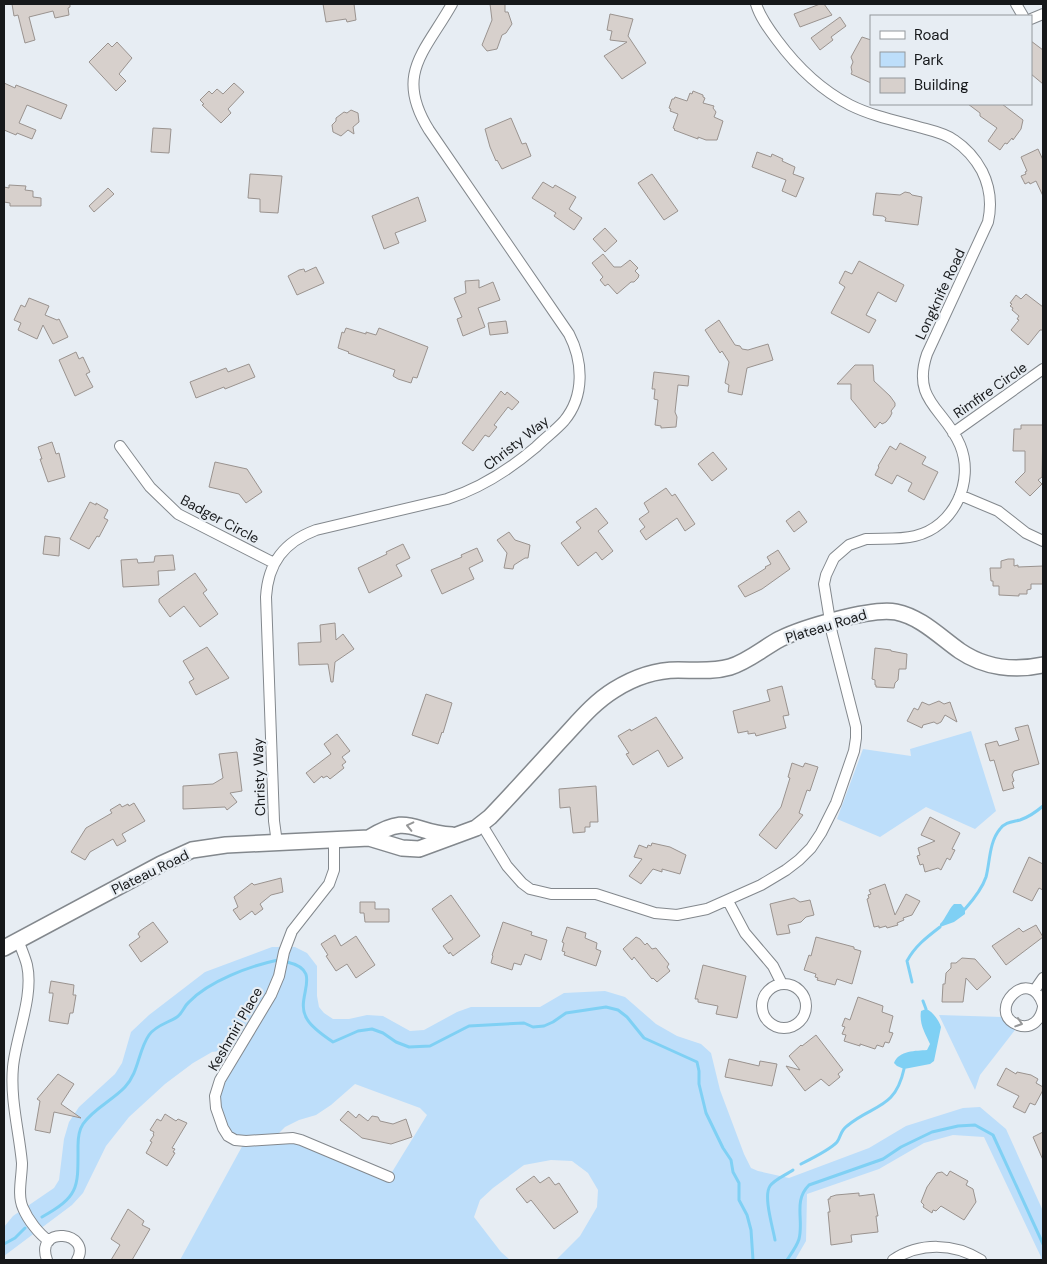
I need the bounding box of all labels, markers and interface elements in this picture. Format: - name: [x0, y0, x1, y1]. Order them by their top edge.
- legend: [870, 15, 1032, 105]
- text: Road: [914, 25, 949, 45]
- text: Park: [914, 50, 944, 70]
- text: Building: [914, 75, 969, 95]
- street label: Longknife Road: [911, 246, 969, 342]
- street label: Rimfire Circle: [950, 358, 1030, 422]
- street label: Christy Way: [480, 412, 553, 474]
- street label: Badger Circle: [178, 491, 263, 547]
- street label: Plateau Road: [783, 605, 869, 647]
- street label: Christy Way: [249, 737, 269, 816]
- one-way arrow: [406, 821, 415, 832]
- street label: Plateau Road: [108, 846, 192, 898]
- street label: Keshmiri Place: [204, 984, 266, 1074]
- one-way arrow: [1014, 1017, 1023, 1027]

